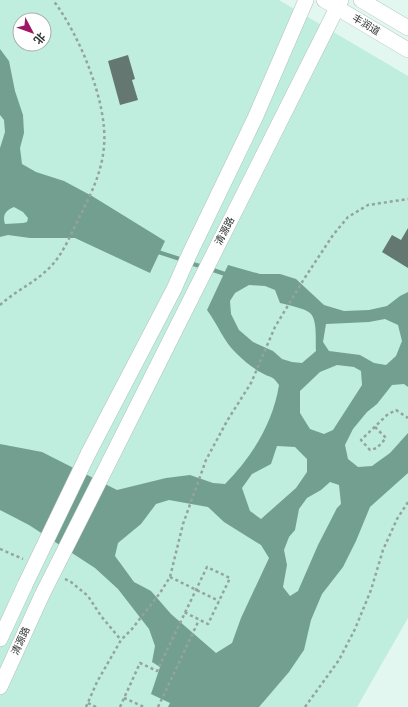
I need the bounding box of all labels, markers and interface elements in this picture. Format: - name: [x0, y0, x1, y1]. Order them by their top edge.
- north arrow: [12, 12, 52, 52]
- street label: 丰润道: [350, 12, 382, 38]
- text: 北: [31, 30, 48, 47]
- street label: 清源路: [213, 215, 237, 247]
- street label: 清源路: [9, 625, 33, 657]

